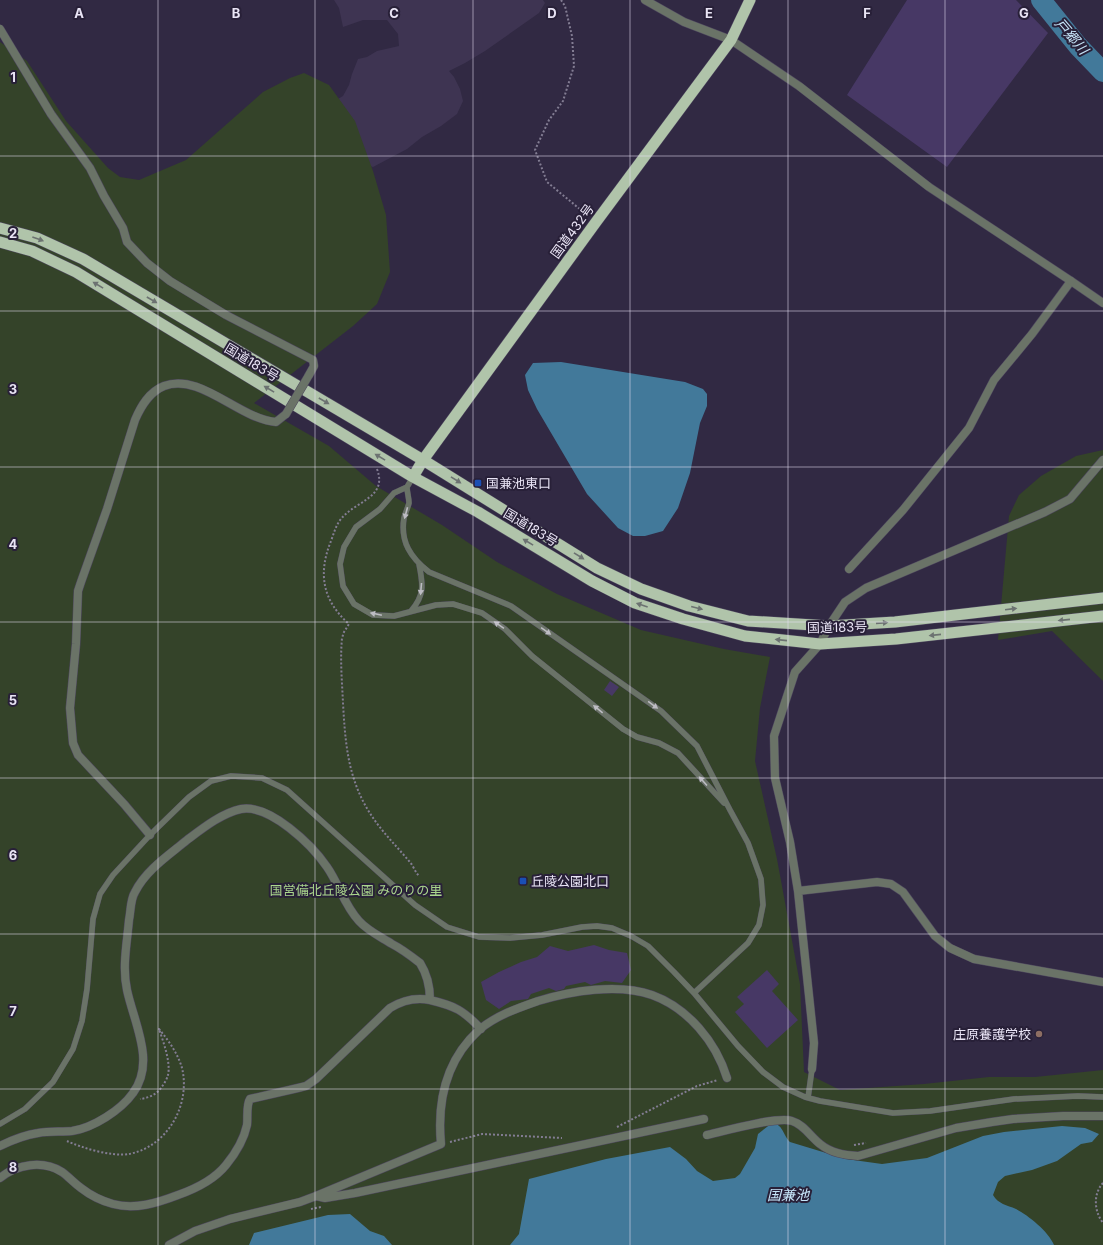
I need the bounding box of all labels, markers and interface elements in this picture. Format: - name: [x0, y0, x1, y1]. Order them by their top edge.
- text: A: [74, 5, 84, 21]
- text: B: [232, 5, 241, 21]
- text: C: [389, 5, 399, 21]
- text: D: [547, 5, 557, 21]
- text: E: [705, 5, 713, 21]
- text: F: [863, 5, 871, 21]
- text: G: [1019, 5, 1029, 21]
- water label: 戸郷川: [1052, 15, 1094, 59]
- text: 1: [10, 69, 16, 85]
- street label: 国道432号: [547, 201, 597, 261]
- text: 2: [9, 225, 17, 241]
- one-way arrow: [32, 236, 44, 242]
- one-way arrow: [93, 281, 103, 289]
- one-way arrow: [147, 296, 157, 304]
- street label: 国道183号: [222, 340, 282, 384]
- text: 3: [9, 381, 17, 397]
- one-way arrow: [264, 385, 274, 393]
- one-way arrow: [318, 398, 330, 405]
- one-way arrow: [374, 453, 386, 460]
- place label: 国兼池東口: [486, 475, 551, 491]
- one-way arrow: [451, 476, 461, 484]
- marker: 国兼池東口: [473, 478, 483, 488]
- street label: 国道183号: [501, 505, 561, 549]
- one-way arrow: [402, 507, 408, 520]
- text: 4: [9, 536, 18, 552]
- one-way arrow: [522, 539, 534, 546]
- one-way arrow: [573, 553, 585, 560]
- one-way arrow: [418, 583, 425, 595]
- one-way arrow: [636, 602, 648, 608]
- one-way arrow: [1005, 605, 1017, 612]
- one-way arrow: [691, 606, 704, 612]
- one-way arrow: [370, 611, 382, 617]
- one-way arrow: [1058, 617, 1070, 623]
- street label: 国道183号: [807, 618, 867, 636]
- one-way arrow: [876, 620, 889, 626]
- one-way arrow: [494, 621, 504, 629]
- one-way arrow: [541, 627, 552, 635]
- one-way arrow: [929, 631, 941, 638]
- one-way arrow: [775, 637, 787, 643]
- text: 5: [9, 692, 17, 708]
- one-way arrow: [647, 701, 658, 709]
- one-way arrow: [592, 705, 603, 714]
- one-way arrow: [699, 775, 708, 786]
- text: 6: [9, 847, 17, 863]
- place label: 丘陵公園北口: [531, 873, 609, 889]
- marker: 丘陵公園北口: [518, 876, 528, 886]
- park label: 国営備北丘陵公園 みのりの里: [270, 882, 442, 898]
- text: 7: [9, 1003, 17, 1019]
- place label: 庄原養護学校: [953, 1026, 1031, 1042]
- marker: 庄原養護学校: [1034, 1029, 1044, 1039]
- text: 8: [9, 1159, 17, 1175]
- water label: 国兼池: [767, 1186, 811, 1203]

